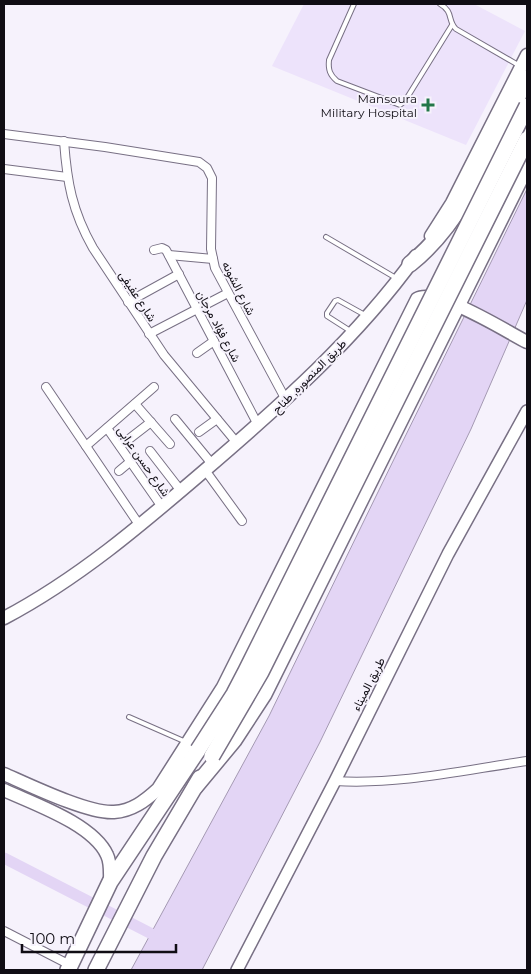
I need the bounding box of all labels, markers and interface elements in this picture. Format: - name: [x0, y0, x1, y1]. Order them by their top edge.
- place label: Mansoura Military Hospital: [321, 91, 417, 120]
- marker: Mansoura Military Hospital: [421, 98, 435, 112]
- street label: شارع الشونه: [217, 258, 259, 318]
- street label: شارع عفيفى: [114, 268, 160, 325]
- street label: شارع فؤاد مرجان: [192, 288, 244, 365]
- street label: طريق المنصوره, طناح: [269, 336, 351, 418]
- street label: شارع حسن عرابى: [113, 423, 174, 500]
- street label: طريق الميناء: [348, 655, 389, 714]
- scale bar: [22, 922, 176, 954]
- text: 100 m: [30, 929, 75, 948]

